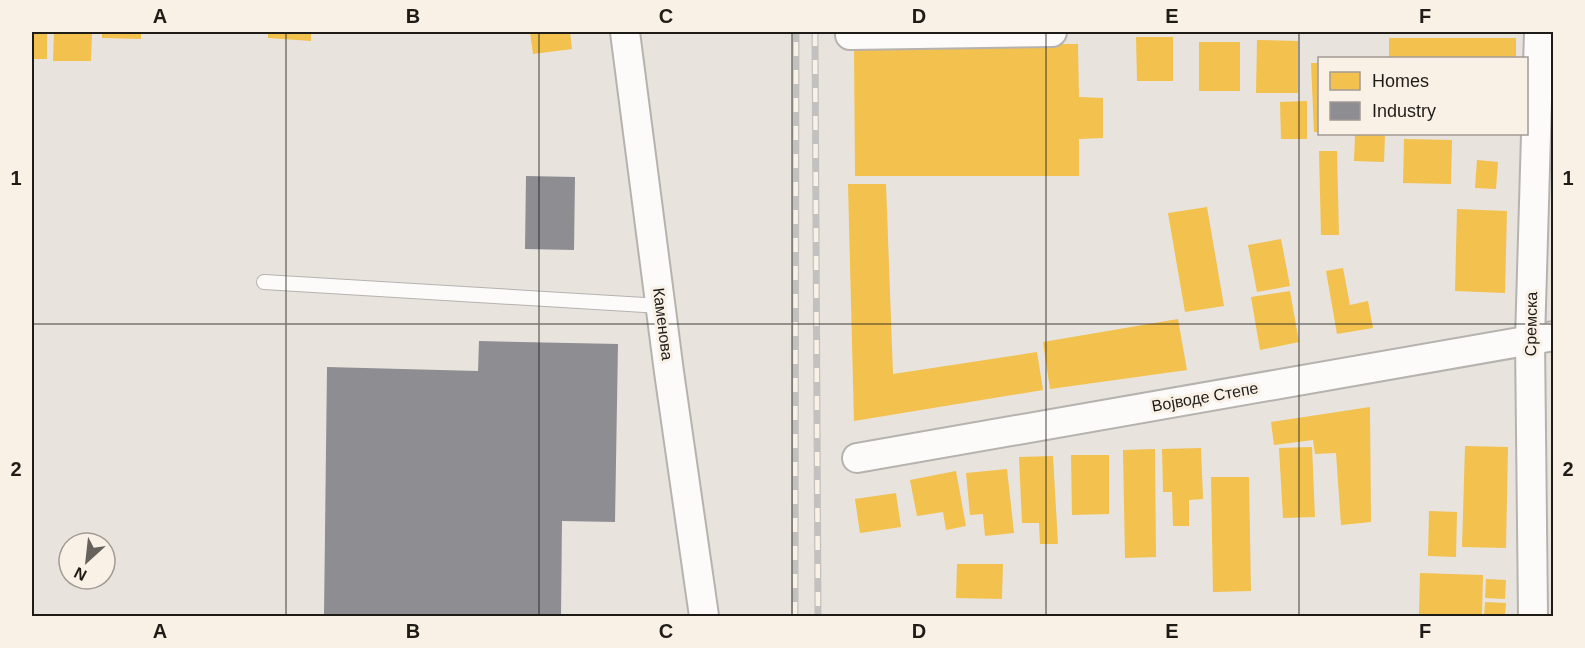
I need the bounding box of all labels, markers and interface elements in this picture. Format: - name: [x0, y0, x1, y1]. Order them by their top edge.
- text: A: [153, 5, 167, 27]
- text: B: [406, 5, 420, 27]
- text: C: [659, 5, 673, 27]
- text: D: [912, 5, 926, 27]
- text: E: [1165, 5, 1179, 27]
- text: F: [1419, 5, 1431, 27]
- legend: [1318, 57, 1528, 135]
- text: Homes: [1372, 71, 1429, 91]
- text: Industry: [1372, 101, 1436, 121]
- text: 1: [10, 167, 22, 189]
- text: 1: [1562, 167, 1574, 189]
- street label: Каменова: [650, 287, 676, 361]
- street label: Сремска: [1522, 291, 1540, 356]
- street label: Војводе Степе: [1150, 379, 1260, 415]
- text: 2: [10, 458, 22, 480]
- text: 2: [1562, 458, 1574, 480]
- north arrow: [57, 531, 117, 591]
- text: N: [71, 564, 89, 584]
- text: A: [153, 620, 167, 642]
- text: B: [406, 620, 420, 642]
- text: C: [659, 620, 673, 642]
- text: D: [912, 620, 926, 642]
- text: E: [1165, 620, 1179, 642]
- text: F: [1419, 620, 1431, 642]

